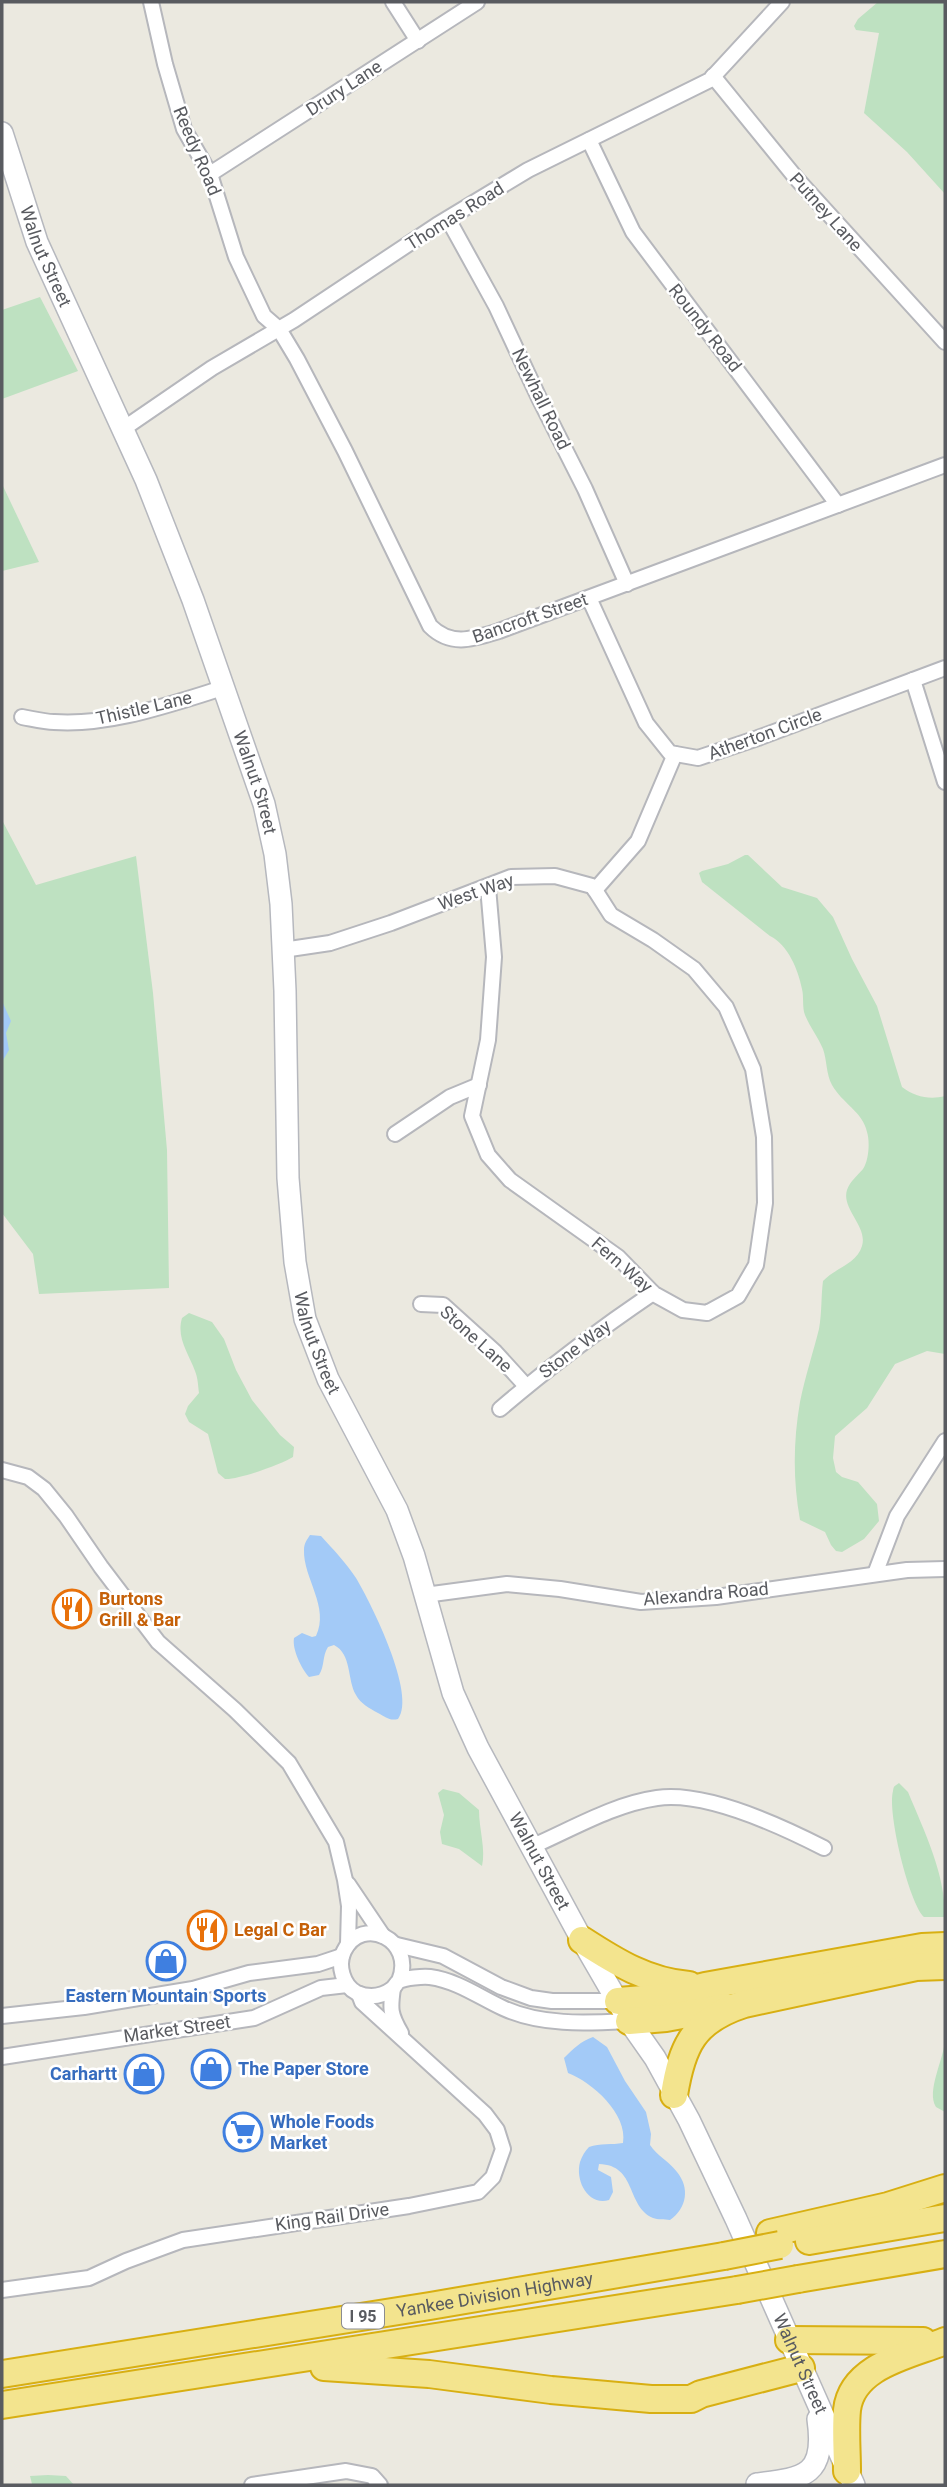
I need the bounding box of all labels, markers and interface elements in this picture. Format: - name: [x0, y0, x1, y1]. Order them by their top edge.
- street label: Drury Lane: [302, 55, 386, 120]
- street label: Reedy Road: [169, 103, 226, 198]
- street label: Putney Lane: [786, 168, 867, 255]
- street label: Thomas Road: [402, 177, 508, 254]
- street label: Walnut Street: [16, 203, 76, 310]
- street label: Roundy Road: [665, 280, 746, 376]
- street label: Newhall Road: [508, 345, 575, 453]
- street label: Bancroft Street: [469, 588, 590, 647]
- street label: Thistle Lane: [94, 686, 194, 729]
- street label: Atherton Circle: [705, 703, 824, 764]
- street label: Walnut Street: [229, 728, 281, 836]
- street label: West Way: [435, 869, 517, 914]
- street label: Fern Way: [588, 1233, 657, 1297]
- street label: Walnut Street: [290, 1290, 345, 1398]
- street label: Stone Lane: [436, 1301, 517, 1376]
- street label: Stone Way: [535, 1315, 615, 1382]
- street label: Alexandra Road: [642, 1578, 770, 1609]
- restaurant icon: Burtons Grill & Bar: [51, 1588, 93, 1630]
- place label: Burtons Grill & Bar: [99, 1588, 181, 1630]
- street label: Walnut Street: [505, 1809, 575, 1913]
- restaurant icon: Legal C Bar: [186, 1909, 228, 1951]
- place label: Legal C Bar: [234, 1919, 327, 1940]
- shop icon: Eastern Mountain Sports: [145, 1940, 187, 1982]
- place label: Eastern Mountain Sports: [66, 1985, 266, 2006]
- street label: Market Street: [122, 2011, 232, 2046]
- shop icon: The Paper Store: [190, 2048, 232, 2090]
- shop icon: Carhartt: [123, 2053, 165, 2095]
- place label: The Paper Store: [238, 2058, 369, 2079]
- place label: Carhartt: [50, 2063, 117, 2084]
- supermarket icon: Whole Foods Market: [222, 2111, 264, 2153]
- place label: Whole Foods Market: [270, 2111, 374, 2153]
- street label: King Rail Drive: [274, 2198, 390, 2235]
- street label: Yankee Division Highway: [395, 2267, 595, 2321]
- road number: I 95: [342, 2304, 384, 2328]
- street label: Walnut Street: [769, 2310, 832, 2417]

